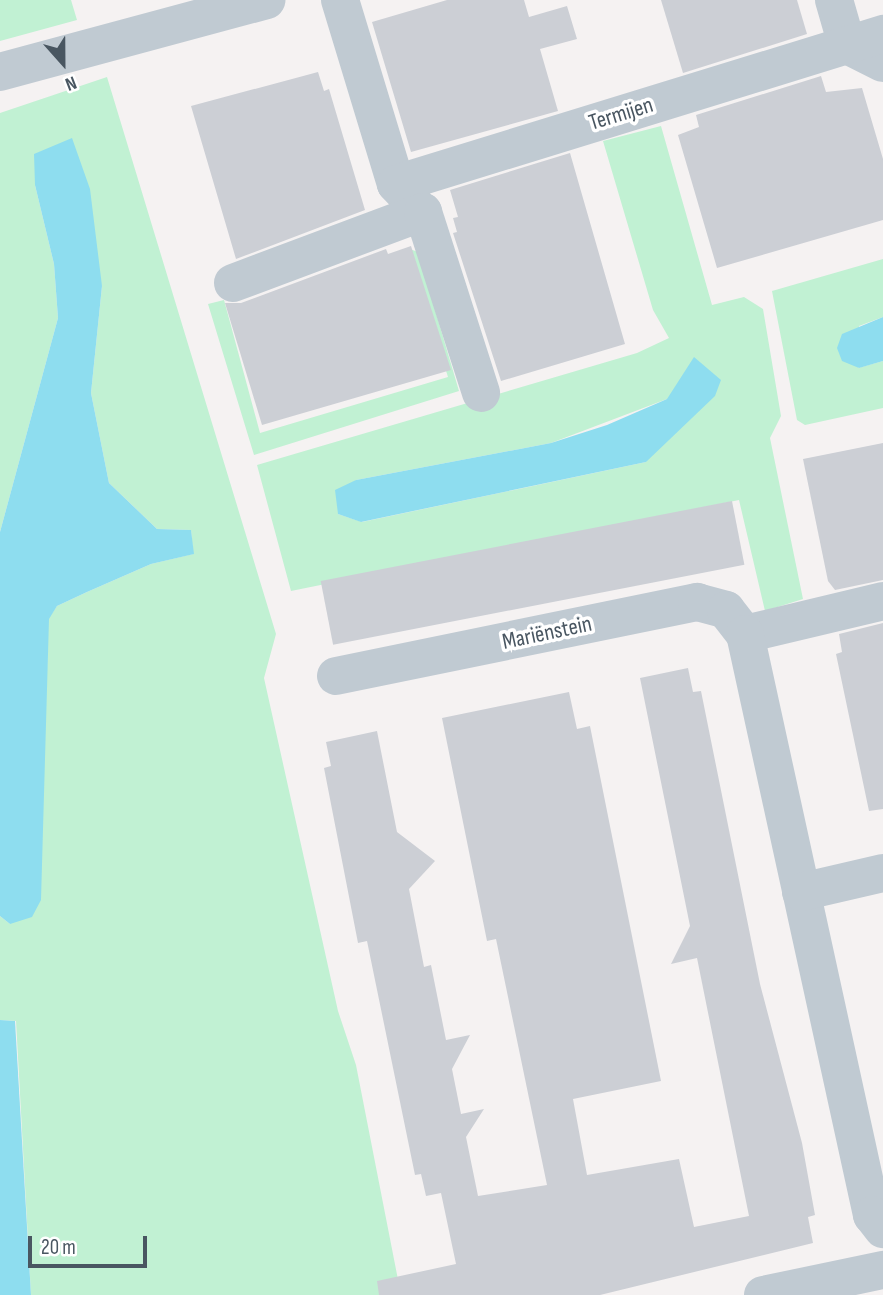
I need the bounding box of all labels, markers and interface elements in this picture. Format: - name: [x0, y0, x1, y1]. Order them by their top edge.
- north arrow: [28, 28, 98, 98]
- text: N: [62, 71, 80, 96]
- street label: Termijen: [585, 91, 657, 137]
- street label: Mariënstein: [500, 610, 594, 656]
- scale bar: [32, 1222, 150, 1266]
- text: 20 m: [41, 1235, 76, 1260]

